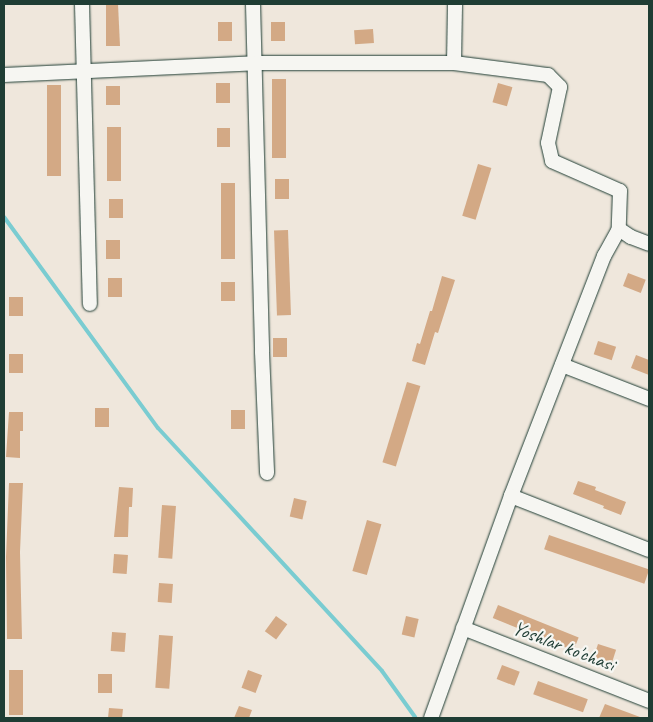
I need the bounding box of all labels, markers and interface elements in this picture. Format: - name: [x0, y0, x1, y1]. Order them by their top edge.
- street label: Yoshlar ko'chasi: [509, 616, 619, 676]

